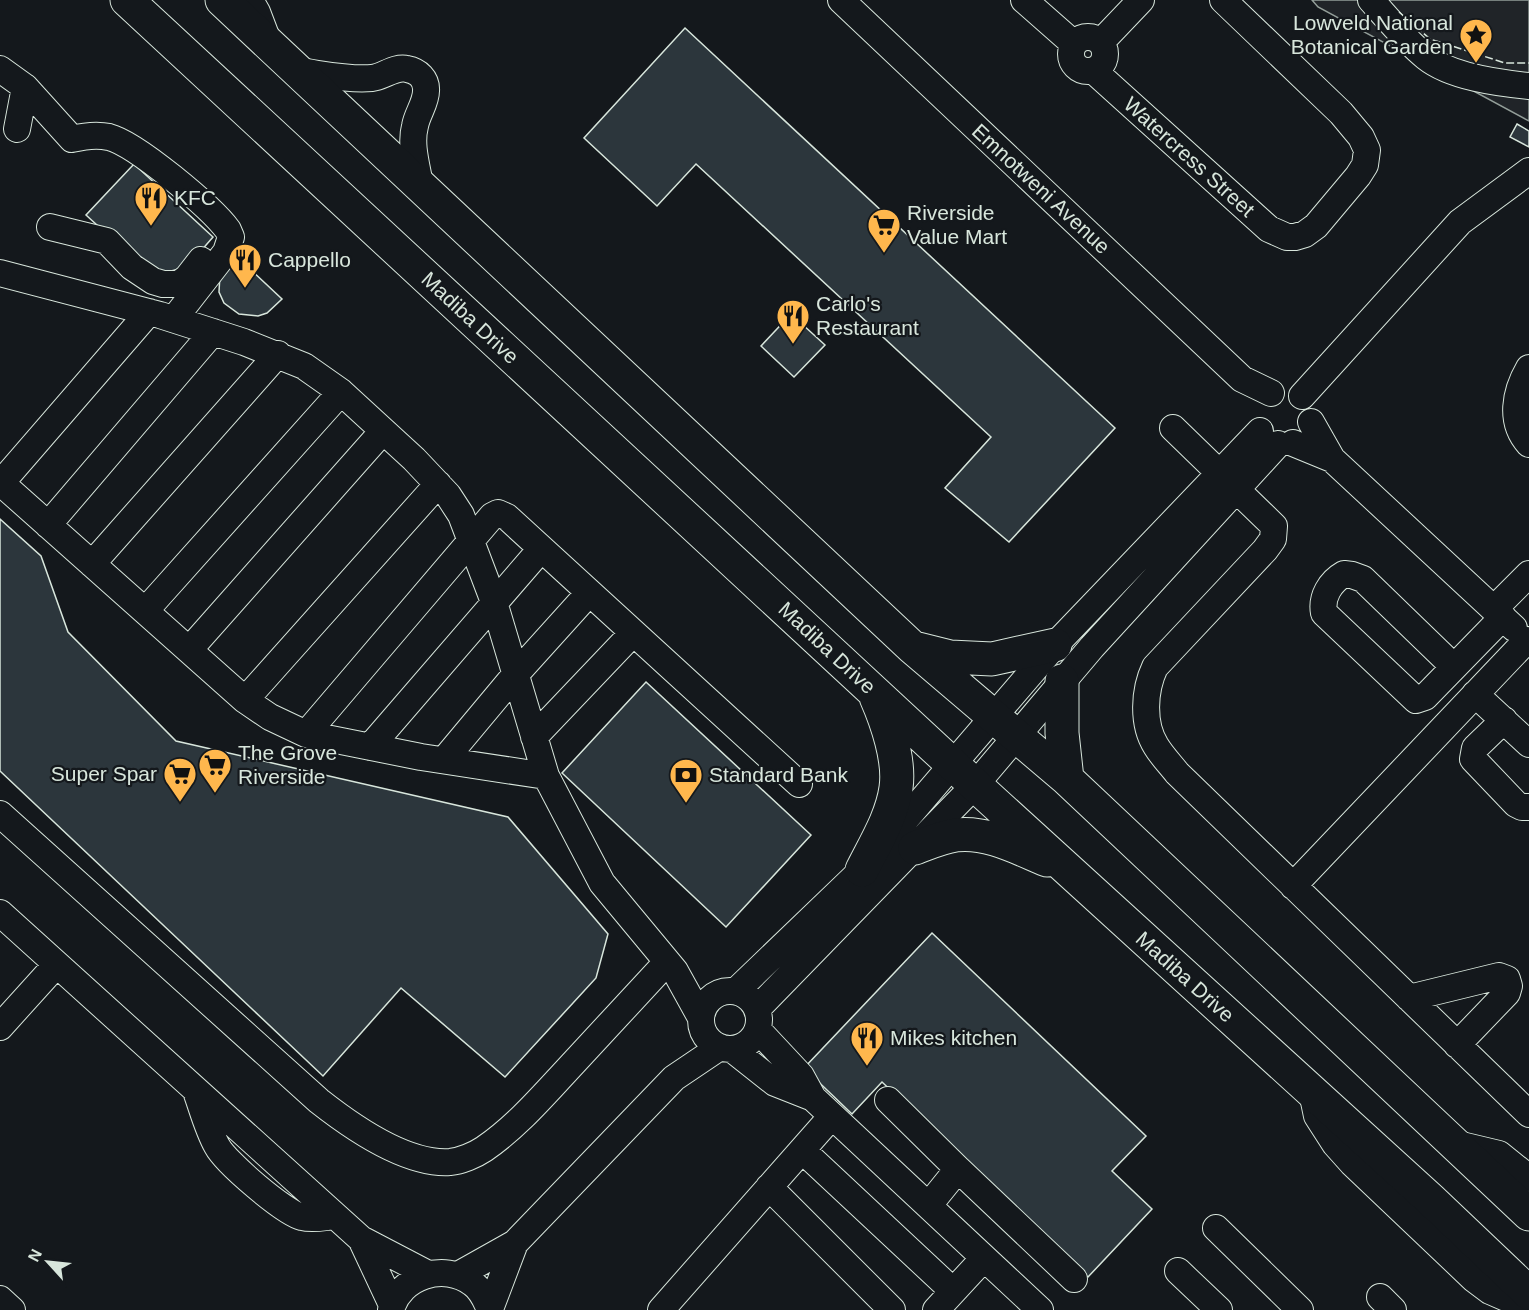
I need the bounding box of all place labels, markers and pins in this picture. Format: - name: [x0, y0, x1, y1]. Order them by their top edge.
- place label: Lowveld National Botanical Garden: [1291, 11, 1453, 58]
- place icon: Lowveld National Botanical Garden: [1458, 17, 1494, 64]
- restaurant icon: KFC: [133, 180, 169, 227]
- place label: KFC: [174, 186, 216, 209]
- place label: Riverside Value Mart: [907, 201, 1007, 248]
- supermarket icon: Riverside Value Mart: [866, 207, 902, 254]
- restaurant icon: Cappello: [227, 242, 263, 289]
- place label: Cappello: [268, 248, 351, 271]
- place label: Carlo's Restaurant: [816, 292, 919, 339]
- restaurant icon: Carlo's Restaurant: [775, 298, 811, 345]
- place label: The Grove Riverside: [238, 741, 337, 788]
- supermarket icon: The Grove Riverside: [197, 747, 233, 794]
- supermarket icon: Super Spar: [162, 756, 198, 803]
- bank icon: Standard Bank: [668, 757, 704, 804]
- place label: Super Spar: [51, 762, 157, 785]
- place label: Standard Bank: [709, 763, 848, 786]
- restaurant icon: Mikes kitchen: [849, 1020, 885, 1067]
- place label: Mikes kitchen: [890, 1026, 1017, 1049]

